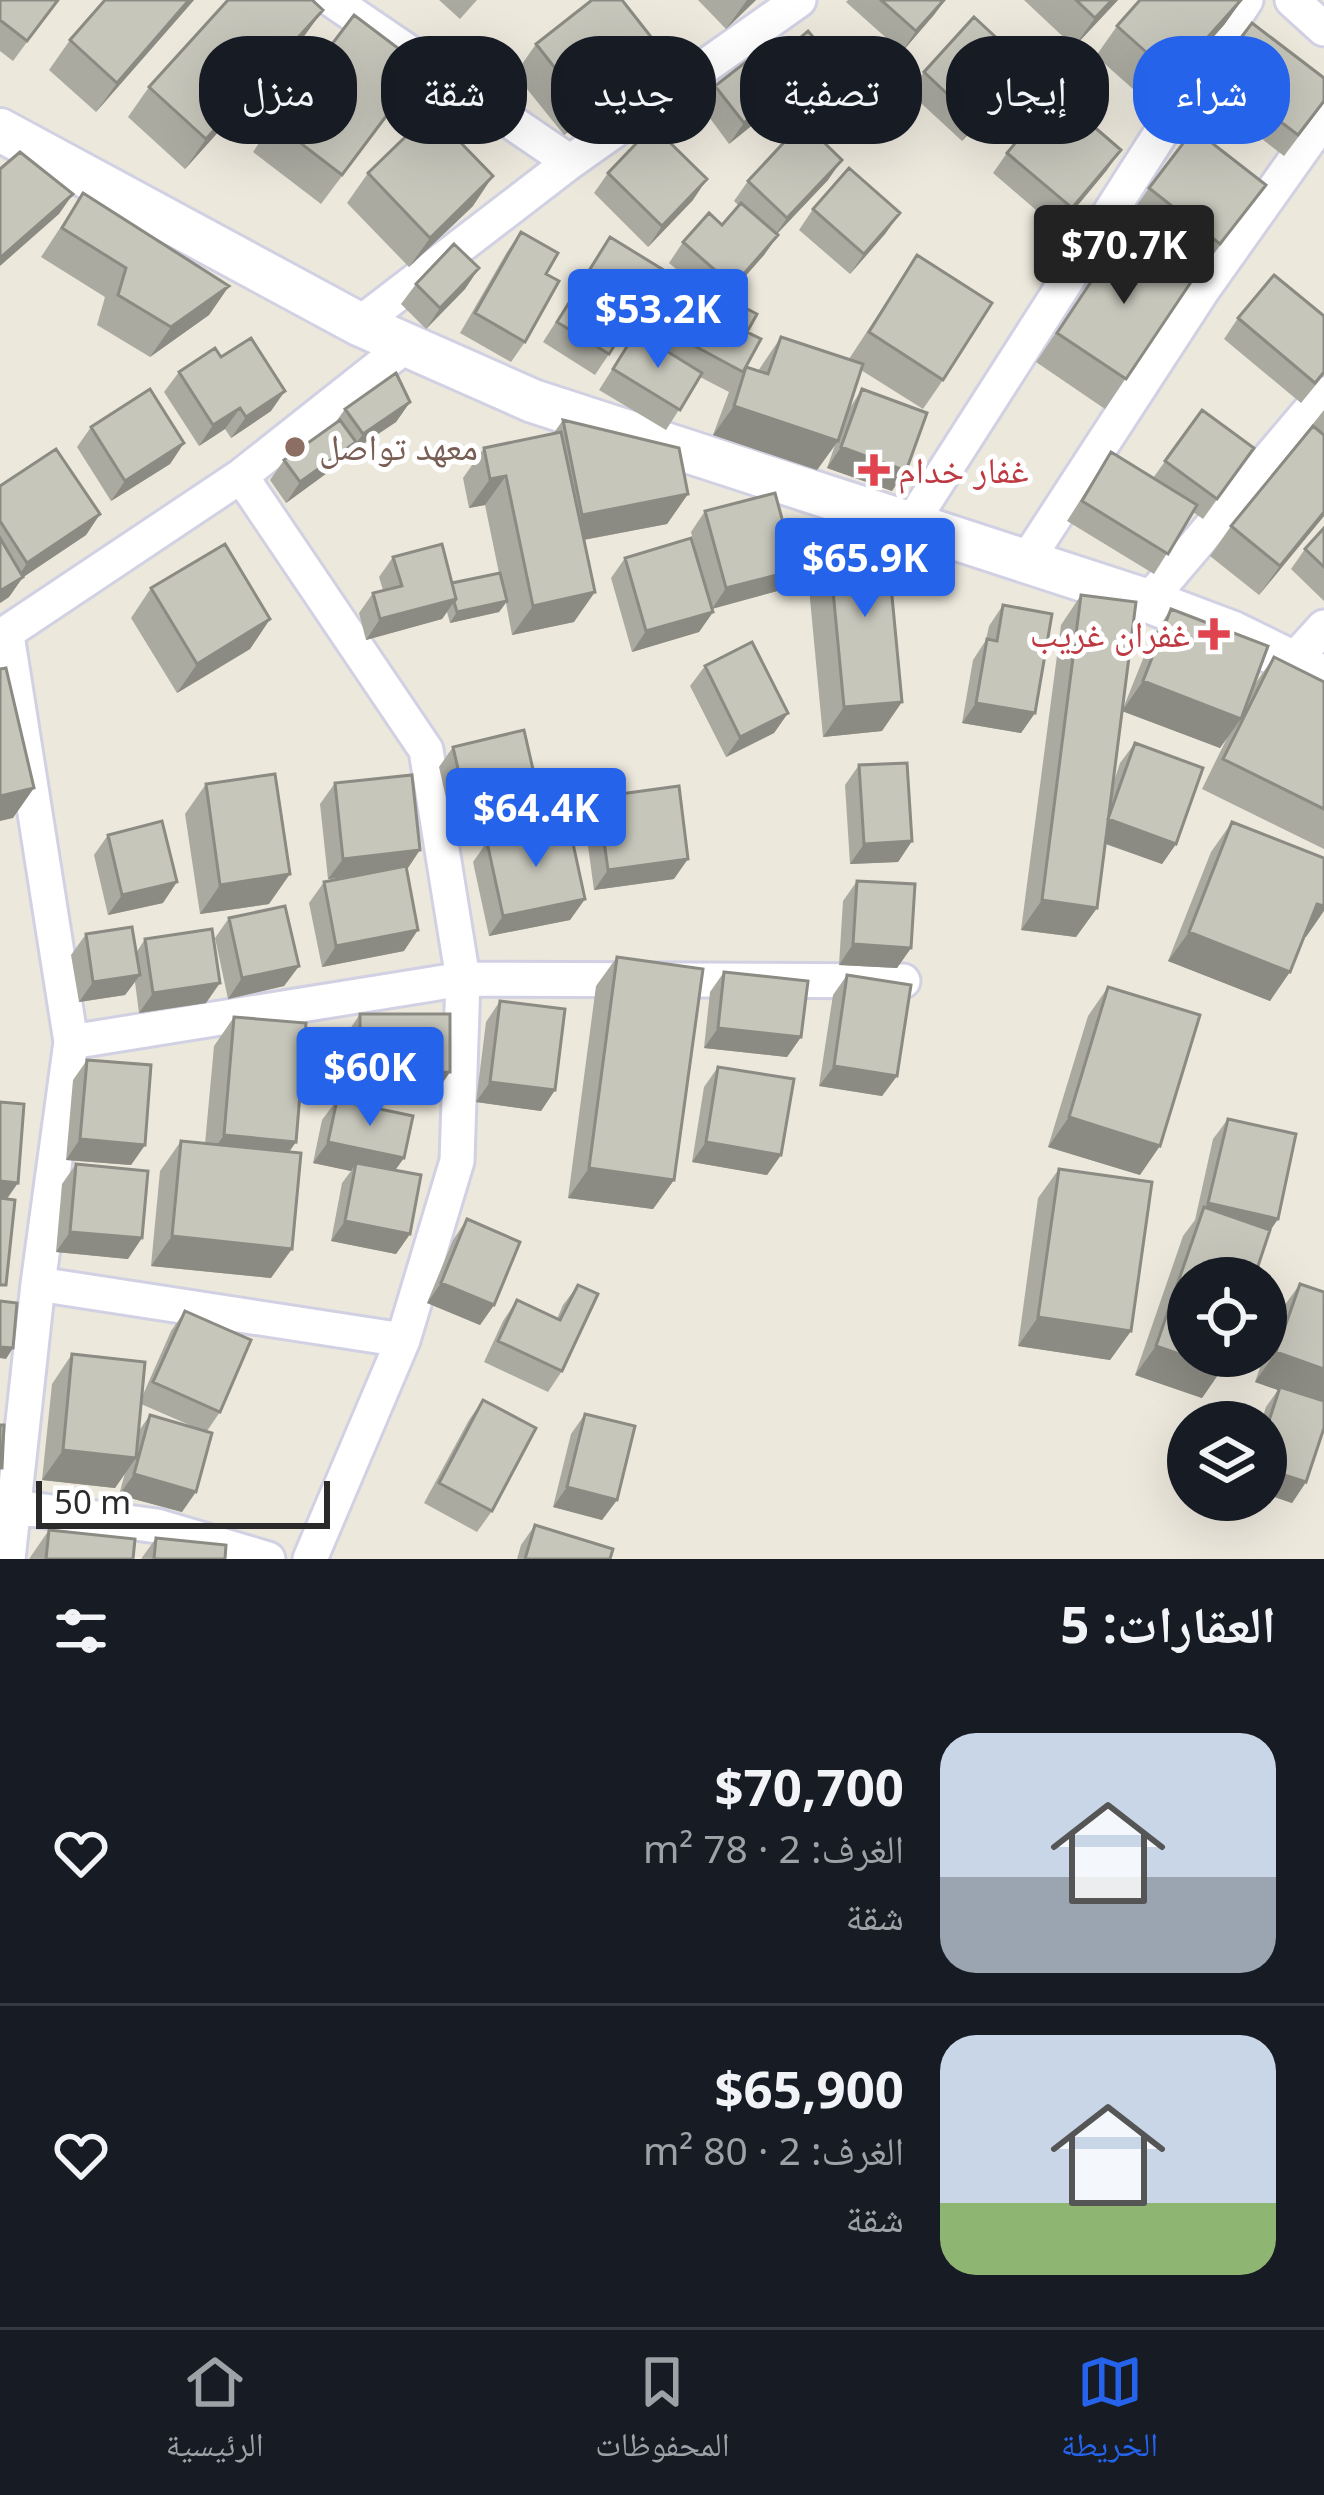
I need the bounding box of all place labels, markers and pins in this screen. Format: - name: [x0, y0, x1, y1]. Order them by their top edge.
- pin: $70.7K: [1026, 205, 1222, 307]
- pin: $53.2K: [560, 269, 756, 371]
- place label: معهد تواصل: [319, 422, 478, 471]
- marker: معهد تواصل: [282, 434, 308, 460]
- place label: غفار خدام: [898, 445, 1029, 494]
- marker: غفار خدام: [861, 457, 887, 483]
- pin: $65.9K: [767, 518, 963, 620]
- place label: غفران غريب: [1030, 609, 1190, 658]
- marker: غفران غريب: [1201, 621, 1227, 647]
- pin: $64.4K: [438, 768, 634, 870]
- pin: $60K: [299, 1027, 441, 1129]

